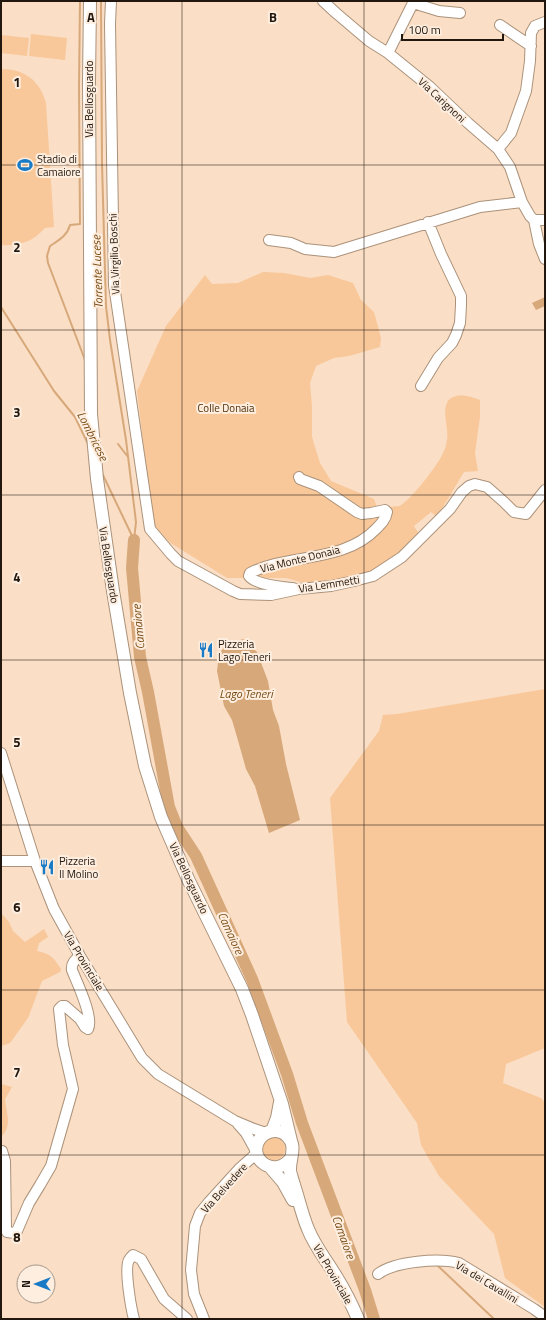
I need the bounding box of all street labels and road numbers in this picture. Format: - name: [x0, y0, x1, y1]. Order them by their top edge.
- street label: Via Bellosguardo: [81, 60, 97, 138]
- street label: Via Carignoni: [415, 74, 469, 126]
- street label: Via Virgilio Boschi: [105, 213, 123, 295]
- street label: Via Bellosguardo: [95, 526, 123, 605]
- street label: Via Monte Donaia: [258, 541, 342, 577]
- street label: Via Lemmetti: [297, 571, 361, 597]
- street label: Via Bellosguardo: [165, 840, 213, 917]
- street label: Via Provinciale: [60, 928, 108, 994]
- street label: Via Belvedere: [197, 1159, 251, 1217]
- street label: Via Provinciale: [309, 1241, 357, 1307]
- street label: Via dei Cavallini: [452, 1257, 522, 1307]

